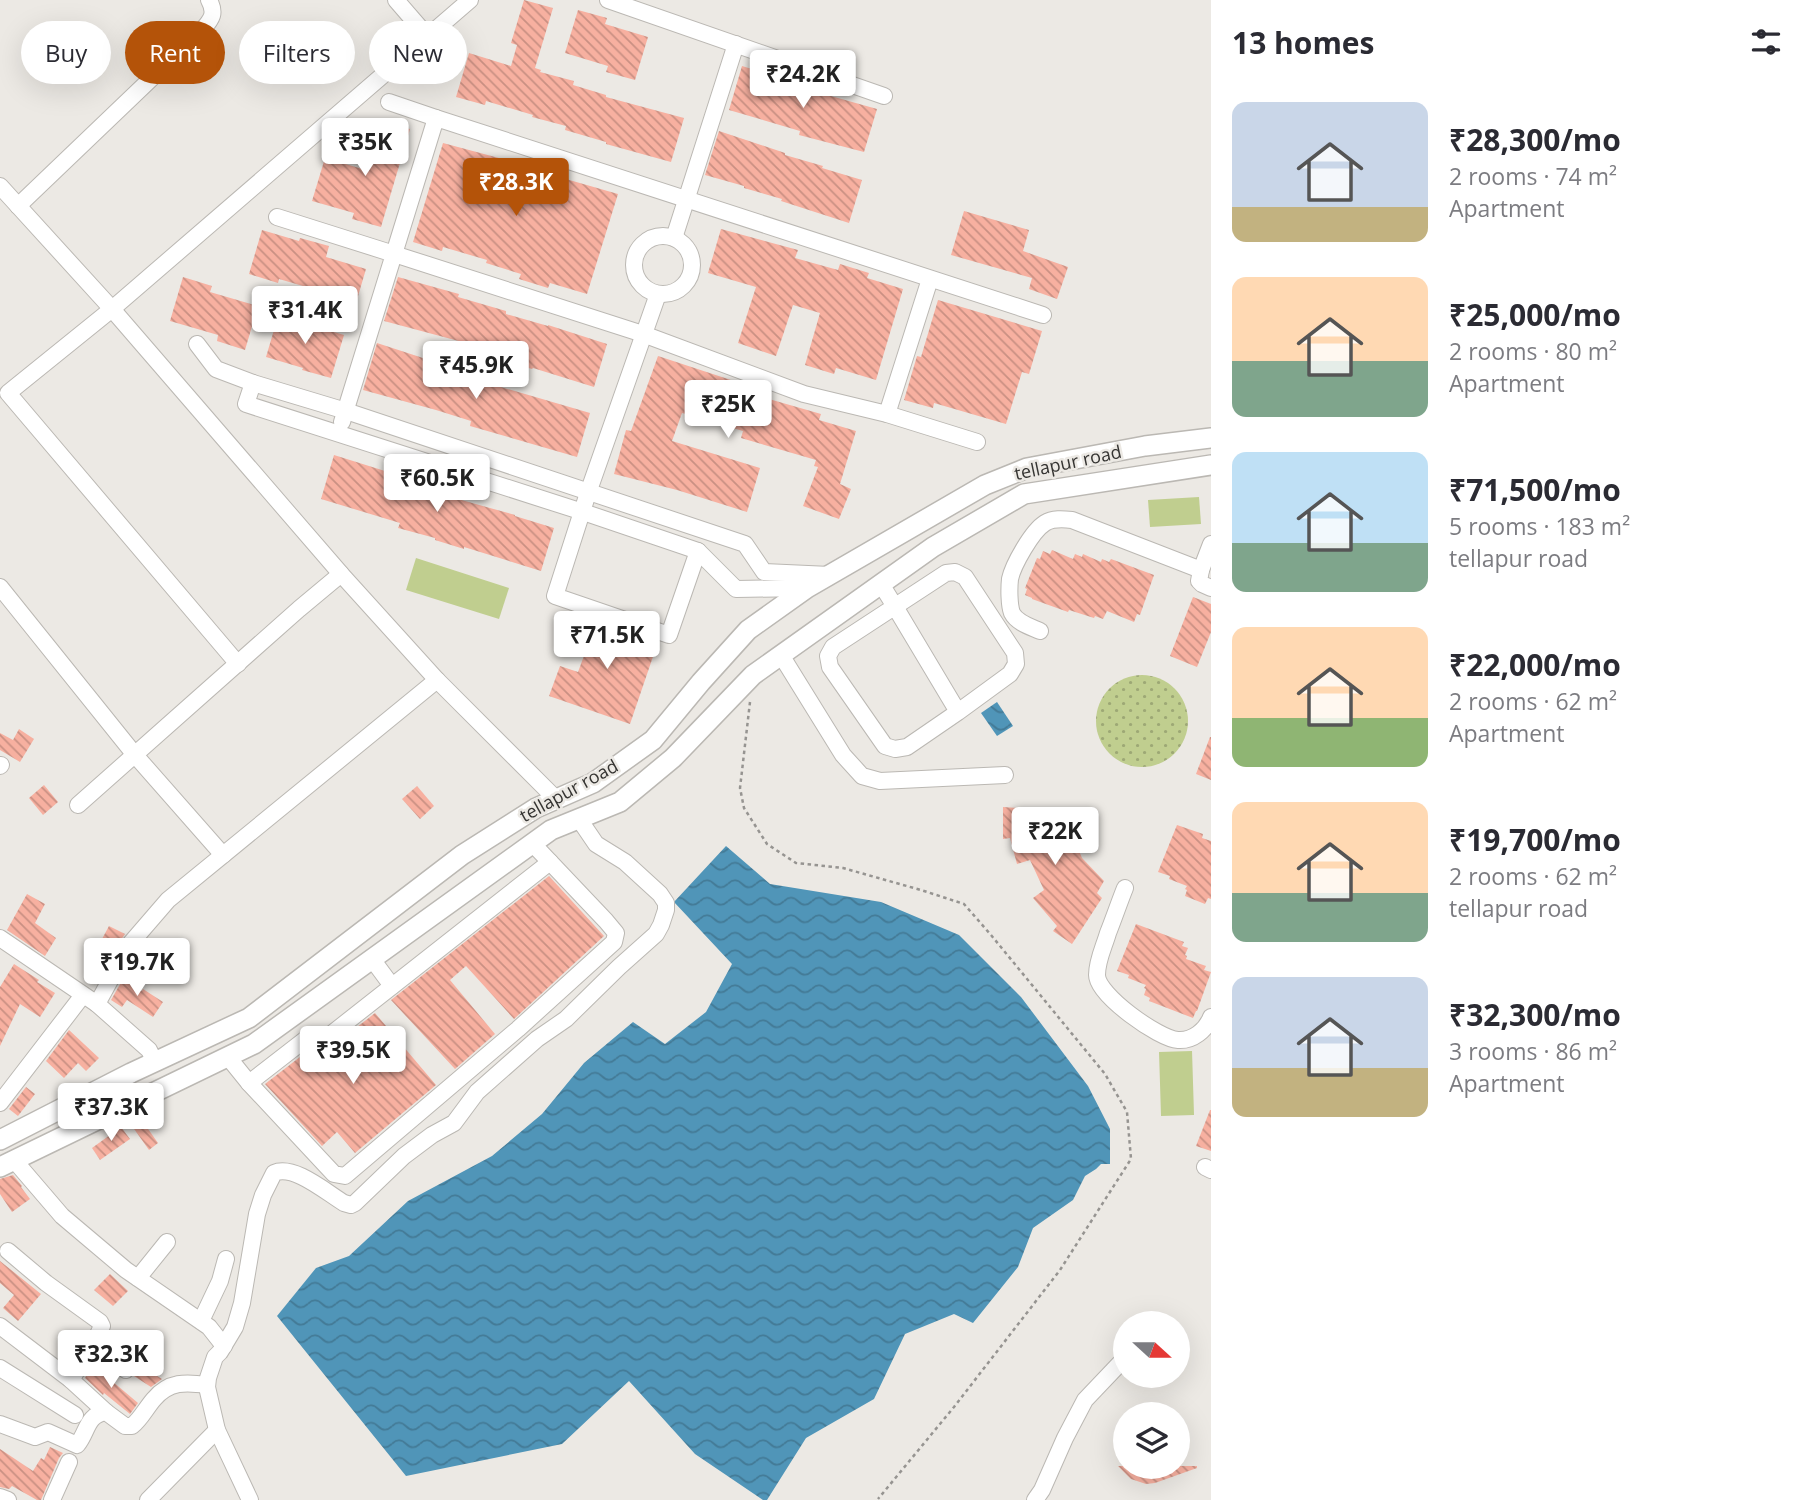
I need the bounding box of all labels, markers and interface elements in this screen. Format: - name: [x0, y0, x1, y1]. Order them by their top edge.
- chip: Buy: [21, 21, 111, 84]
- chip: Rent: [125, 21, 225, 84]
- chip: Filters: [239, 21, 355, 84]
- chip: New: [369, 21, 467, 84]
- text: 13 homes: [1232, 22, 1375, 63]
- icon: filters: [1747, 23, 1785, 61]
- pin: ₹24.2K: [746, 50, 860, 110]
- text: ₹24.2K: [766, 57, 840, 89]
- pin: ₹35K: [324, 118, 406, 178]
- text: ₹28,300/mo: [1449, 119, 1621, 160]
- text: ₹35K: [338, 125, 392, 157]
- icon: home: [1288, 130, 1372, 214]
- pin: ₹28.3K: [459, 158, 573, 218]
- text: 2 rooms · 74 m²: [1449, 160, 1617, 192]
- text: ₹28.3K: [479, 165, 553, 197]
- text: Apartment: [1449, 192, 1565, 224]
- pin: ₹31.4K: [248, 286, 362, 346]
- text: ₹31.4K: [268, 293, 342, 325]
- text: ₹25,000/mo: [1449, 294, 1621, 335]
- icon: home: [1288, 305, 1372, 389]
- text: 2 rooms · 80 m²: [1449, 335, 1617, 367]
- pin: ₹45.9K: [419, 342, 533, 401]
- text: ₹45.9K: [439, 348, 513, 380]
- text: Apartment: [1449, 367, 1565, 399]
- pin: ₹25K: [687, 380, 769, 440]
- text: ₹25K: [701, 387, 755, 419]
- street label: tellapur road: [1012, 439, 1124, 485]
- pin: ₹60.5K: [380, 454, 494, 514]
- text: ₹60.5K: [400, 461, 474, 493]
- text: ₹71,500/mo: [1449, 469, 1621, 510]
- icon: home: [1288, 480, 1372, 564]
- text: 5 rooms · 183 m²: [1449, 510, 1630, 542]
- text: tellapur road: [1449, 542, 1588, 574]
- pin: ₹71.5K: [550, 612, 664, 671]
- text: ₹71.5K: [570, 618, 644, 650]
- text: ₹22,000/mo: [1449, 644, 1621, 685]
- icon: home: [1288, 655, 1372, 739]
- text: 2 rooms · 62 m²: [1449, 685, 1617, 717]
- text: Apartment: [1449, 717, 1565, 749]
- street label: tellapur road: [515, 753, 622, 827]
- pin: ₹22K: [1014, 808, 1096, 867]
- text: ₹22K: [1028, 814, 1082, 846]
- text: ₹19,700/mo: [1449, 819, 1621, 860]
- icon: home: [1288, 830, 1372, 914]
- text: 2 rooms · 62 m²: [1449, 860, 1617, 892]
- text: tellapur road: [1449, 892, 1588, 924]
- pin: ₹19.7K: [80, 939, 194, 998]
- text: ₹19.7K: [100, 945, 174, 977]
- text: ₹32,300/mo: [1449, 994, 1621, 1035]
- icon: home: [1288, 1005, 1372, 1089]
- pin: ₹39.5K: [296, 1026, 410, 1086]
- text: ₹39.5K: [316, 1033, 390, 1065]
- text: 3 rooms · 86 m²: [1449, 1035, 1617, 1067]
- text: Apartment: [1449, 1067, 1565, 1099]
- pin: ₹37.3K: [54, 1084, 168, 1143]
- text: ₹37.3K: [74, 1090, 148, 1122]
- north arrow: [1113, 1311, 1190, 1388]
- map controls: [1113, 1311, 1190, 1479]
- pin: ₹32.3K: [54, 1330, 168, 1390]
- text: ₹32.3K: [74, 1337, 148, 1369]
- button: layers: [1113, 1402, 1190, 1479]

